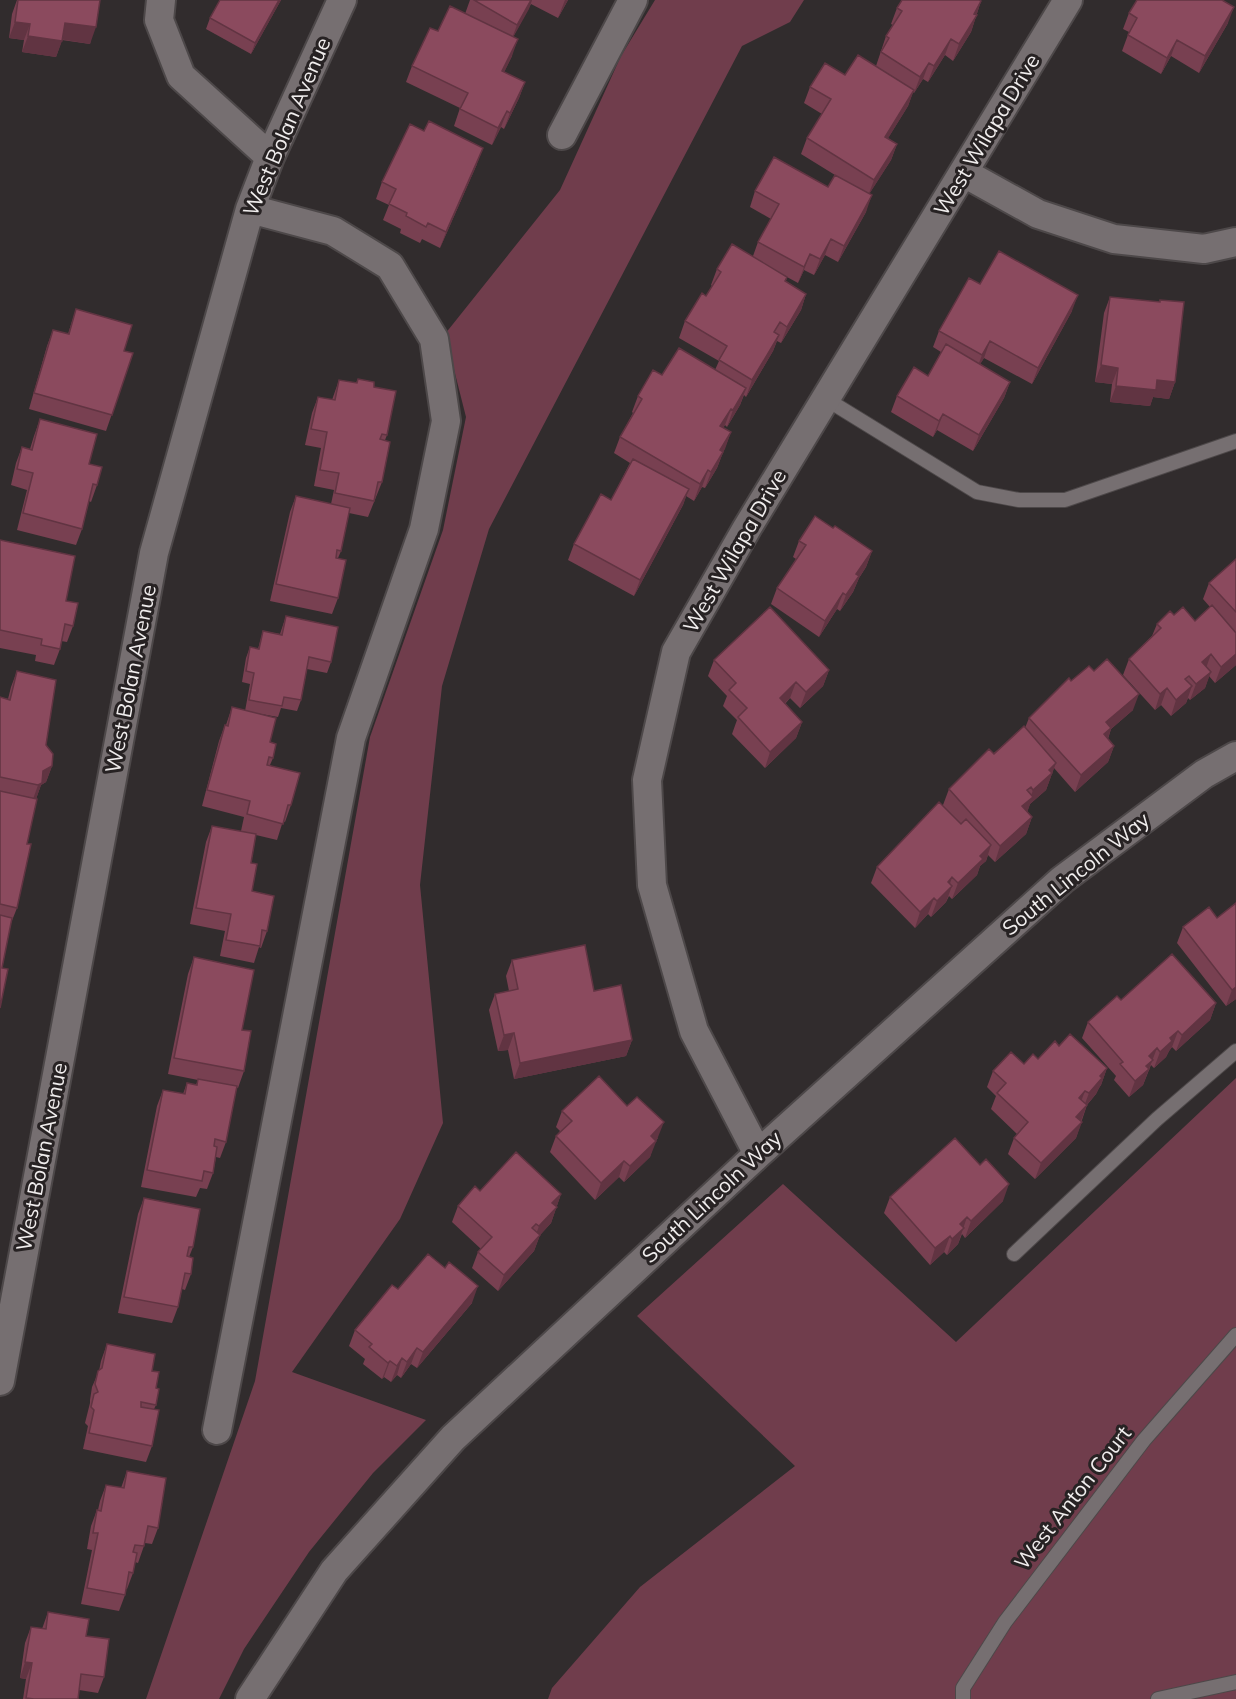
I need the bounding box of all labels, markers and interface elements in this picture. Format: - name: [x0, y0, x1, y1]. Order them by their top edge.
- street label: West Bolan Avenue: [237, 33, 335, 220]
- street label: West Wilapa Drive: [928, 49, 1045, 220]
- street label: West Wilapa Drive: [677, 464, 791, 637]
- street label: West Bolan Avenue: [99, 582, 161, 775]
- street label: South Lincoln Way: [997, 806, 1154, 941]
- street label: West Bolan Avenue: [10, 1060, 72, 1253]
- street label: South Lincoln Way: [636, 1125, 787, 1268]
- street label: West Anton Court: [1008, 1421, 1136, 1574]

